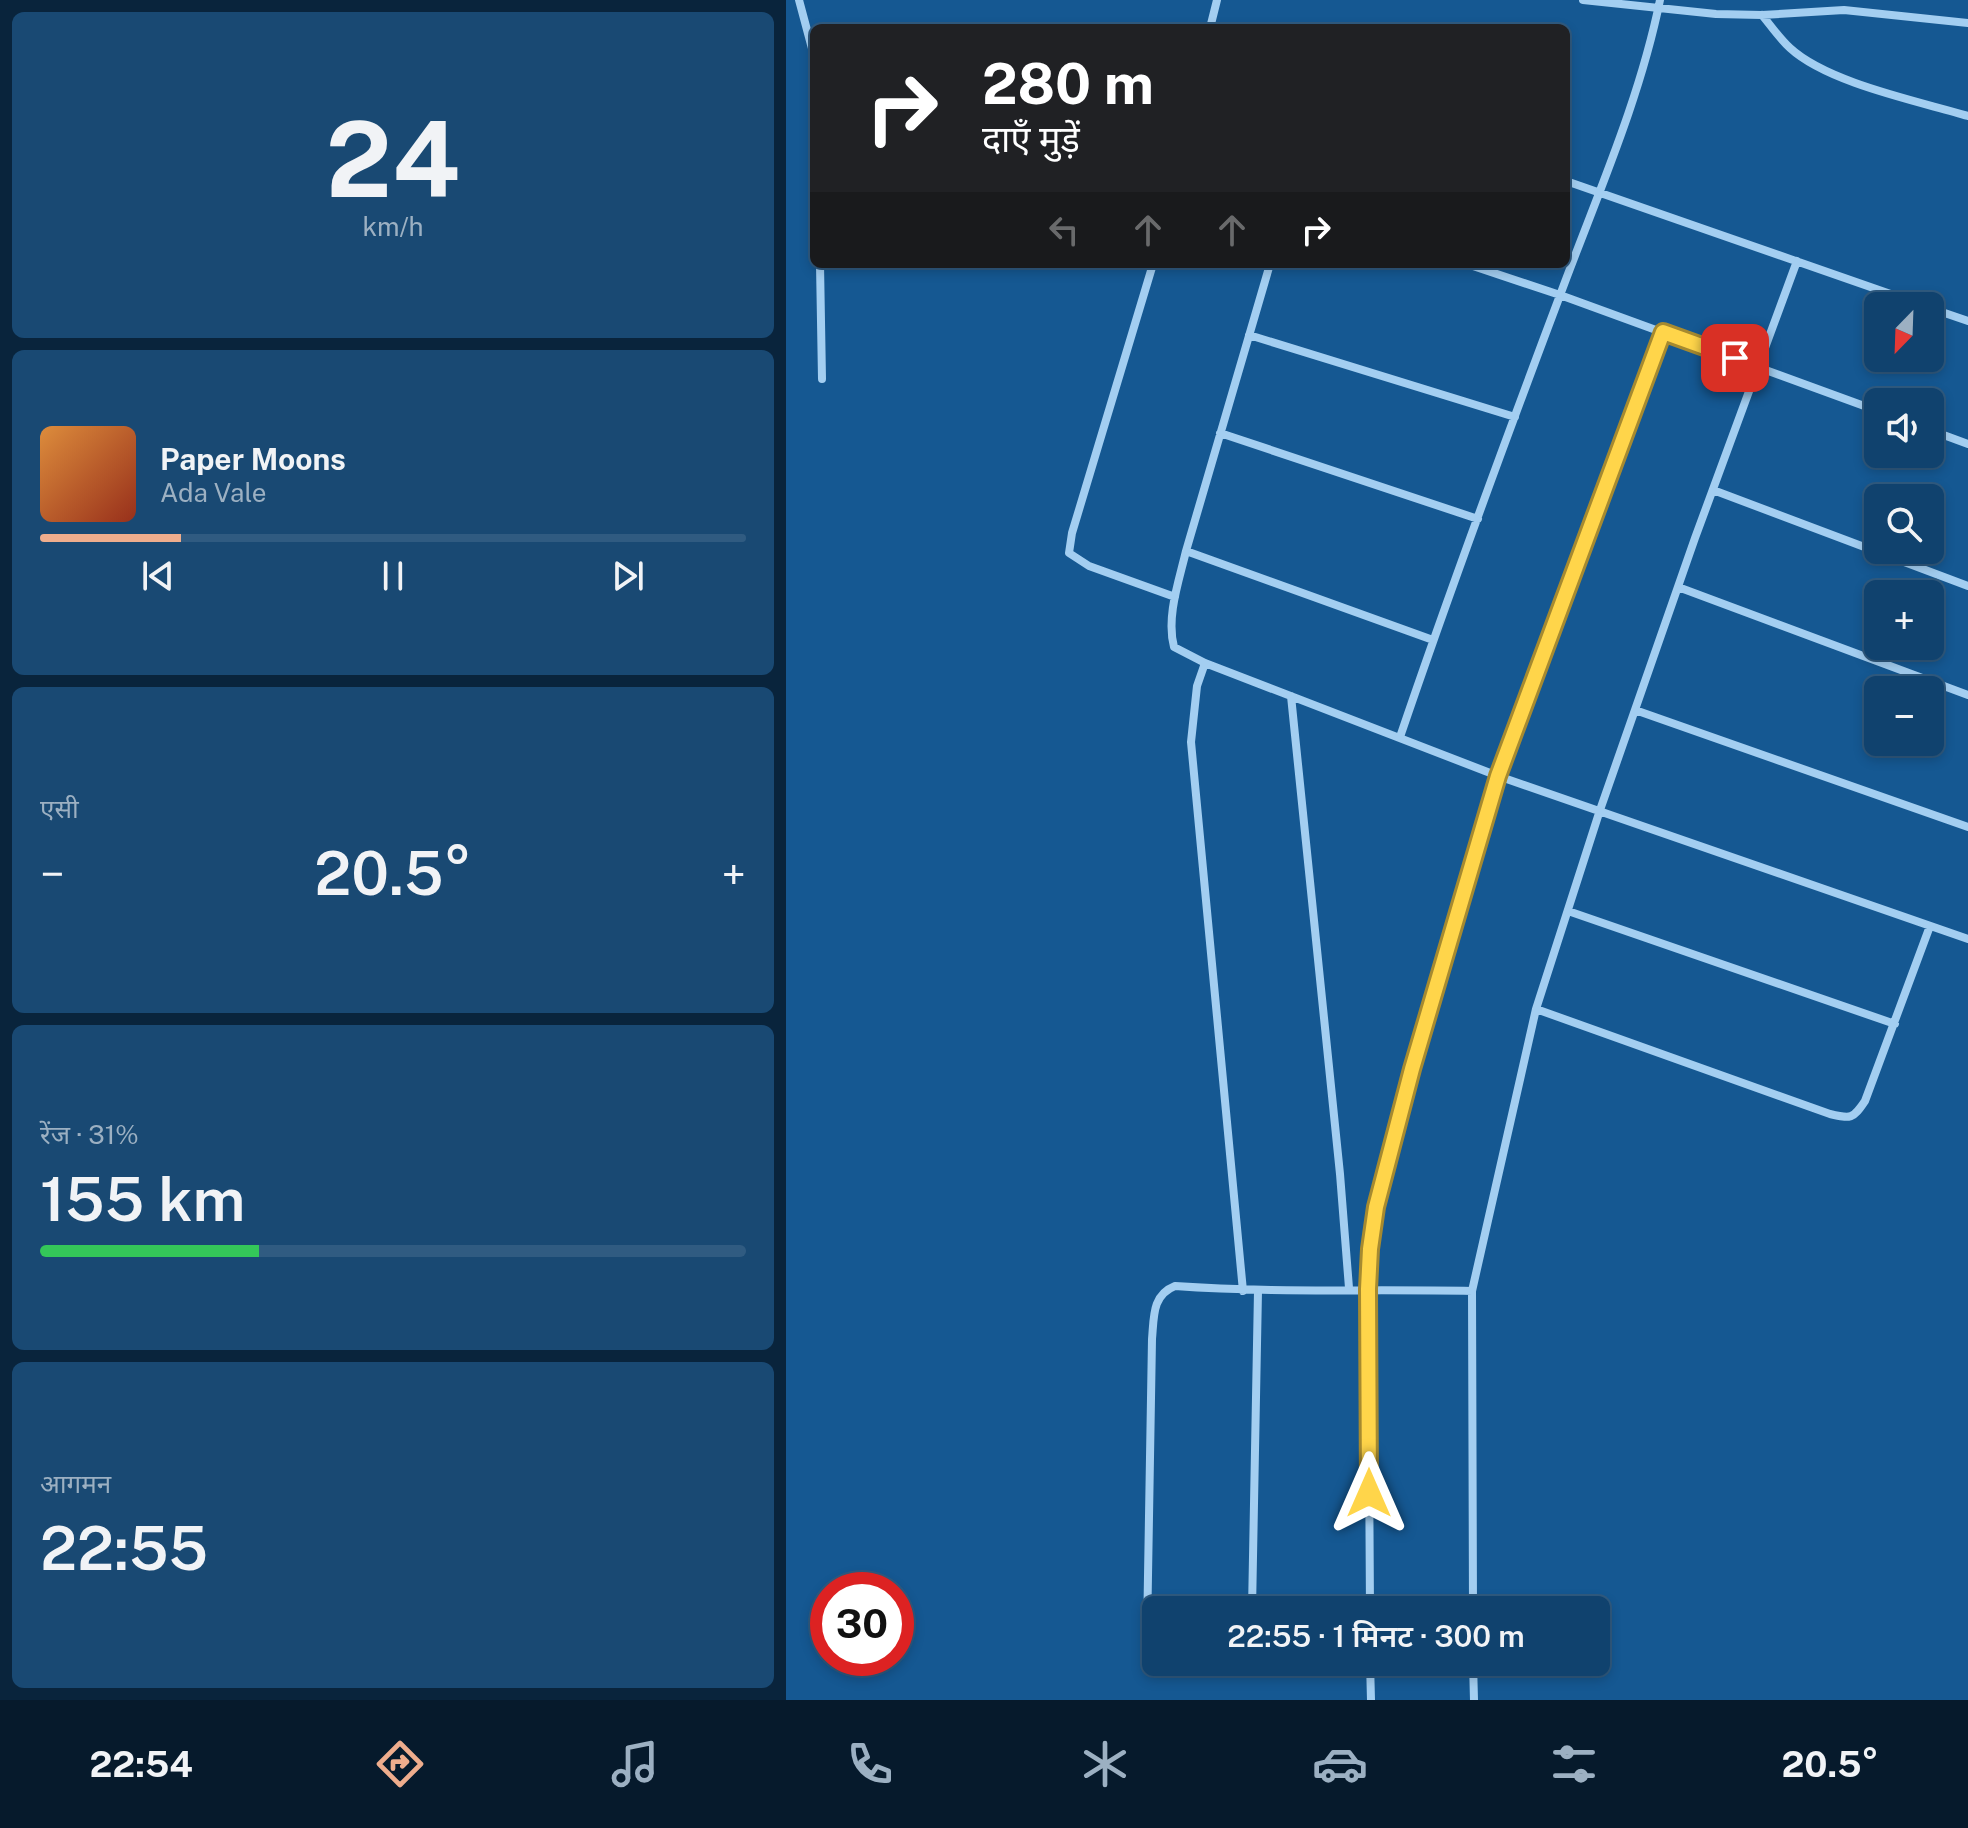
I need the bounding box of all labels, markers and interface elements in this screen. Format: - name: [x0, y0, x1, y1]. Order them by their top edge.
- text: 280 m: [982, 51, 1154, 117]
- icon: right: [850, 56, 954, 160]
- text: 24: [326, 98, 460, 220]
- text: दाएँ मुड़ें: [982, 118, 1080, 160]
- icon: left: [1042, 208, 1086, 252]
- icon: ahead: [1126, 208, 1170, 252]
- icon: ahead: [1210, 208, 1254, 252]
- icon: right: [1294, 208, 1338, 252]
- text: km/h: [362, 211, 424, 242]
- north arrow: [1864, 292, 1944, 372]
- map controls: [1864, 292, 1944, 756]
- pin: [1701, 324, 1769, 392]
- icon: arrive: [1713, 336, 1757, 380]
- button: sound: [1864, 388, 1944, 468]
- text: Paper Moons: [160, 441, 346, 477]
- text: Ada Vale: [160, 477, 266, 508]
- button: search: [1864, 484, 1944, 564]
- icon: previous: [136, 554, 180, 598]
- icon: pause: [371, 554, 415, 598]
- icon: next: [606, 554, 650, 598]
- button: +: [1864, 580, 1944, 660]
- button: −: [1864, 676, 1944, 756]
- text: एसी: [40, 793, 79, 824]
- text: 20.5°: [314, 838, 472, 909]
- text: −: [40, 848, 64, 900]
- text: +: [722, 848, 746, 900]
- text: रेंज · 31%: [40, 1119, 139, 1150]
- text: 155 km: [40, 1164, 245, 1235]
- position arrow: [1327, 1451, 1411, 1535]
- text: आगमन: [40, 1468, 111, 1499]
- text: 22:55: [40, 1513, 208, 1584]
- speed limit sign: 30: [810, 1572, 914, 1676]
- text: 22:55 · 1 मिनट · 300 m: [1227, 1618, 1525, 1654]
- icon: directions: [372, 1736, 428, 1792]
- icon: music: [607, 1736, 663, 1792]
- icon: phone: [842, 1736, 898, 1792]
- icon: climate: [1077, 1736, 1133, 1792]
- icon: car: [1312, 1736, 1368, 1792]
- icon: filters: [1546, 1736, 1602, 1792]
- text: 22:54: [89, 1743, 193, 1785]
- text: 20.5°: [1781, 1743, 1879, 1785]

